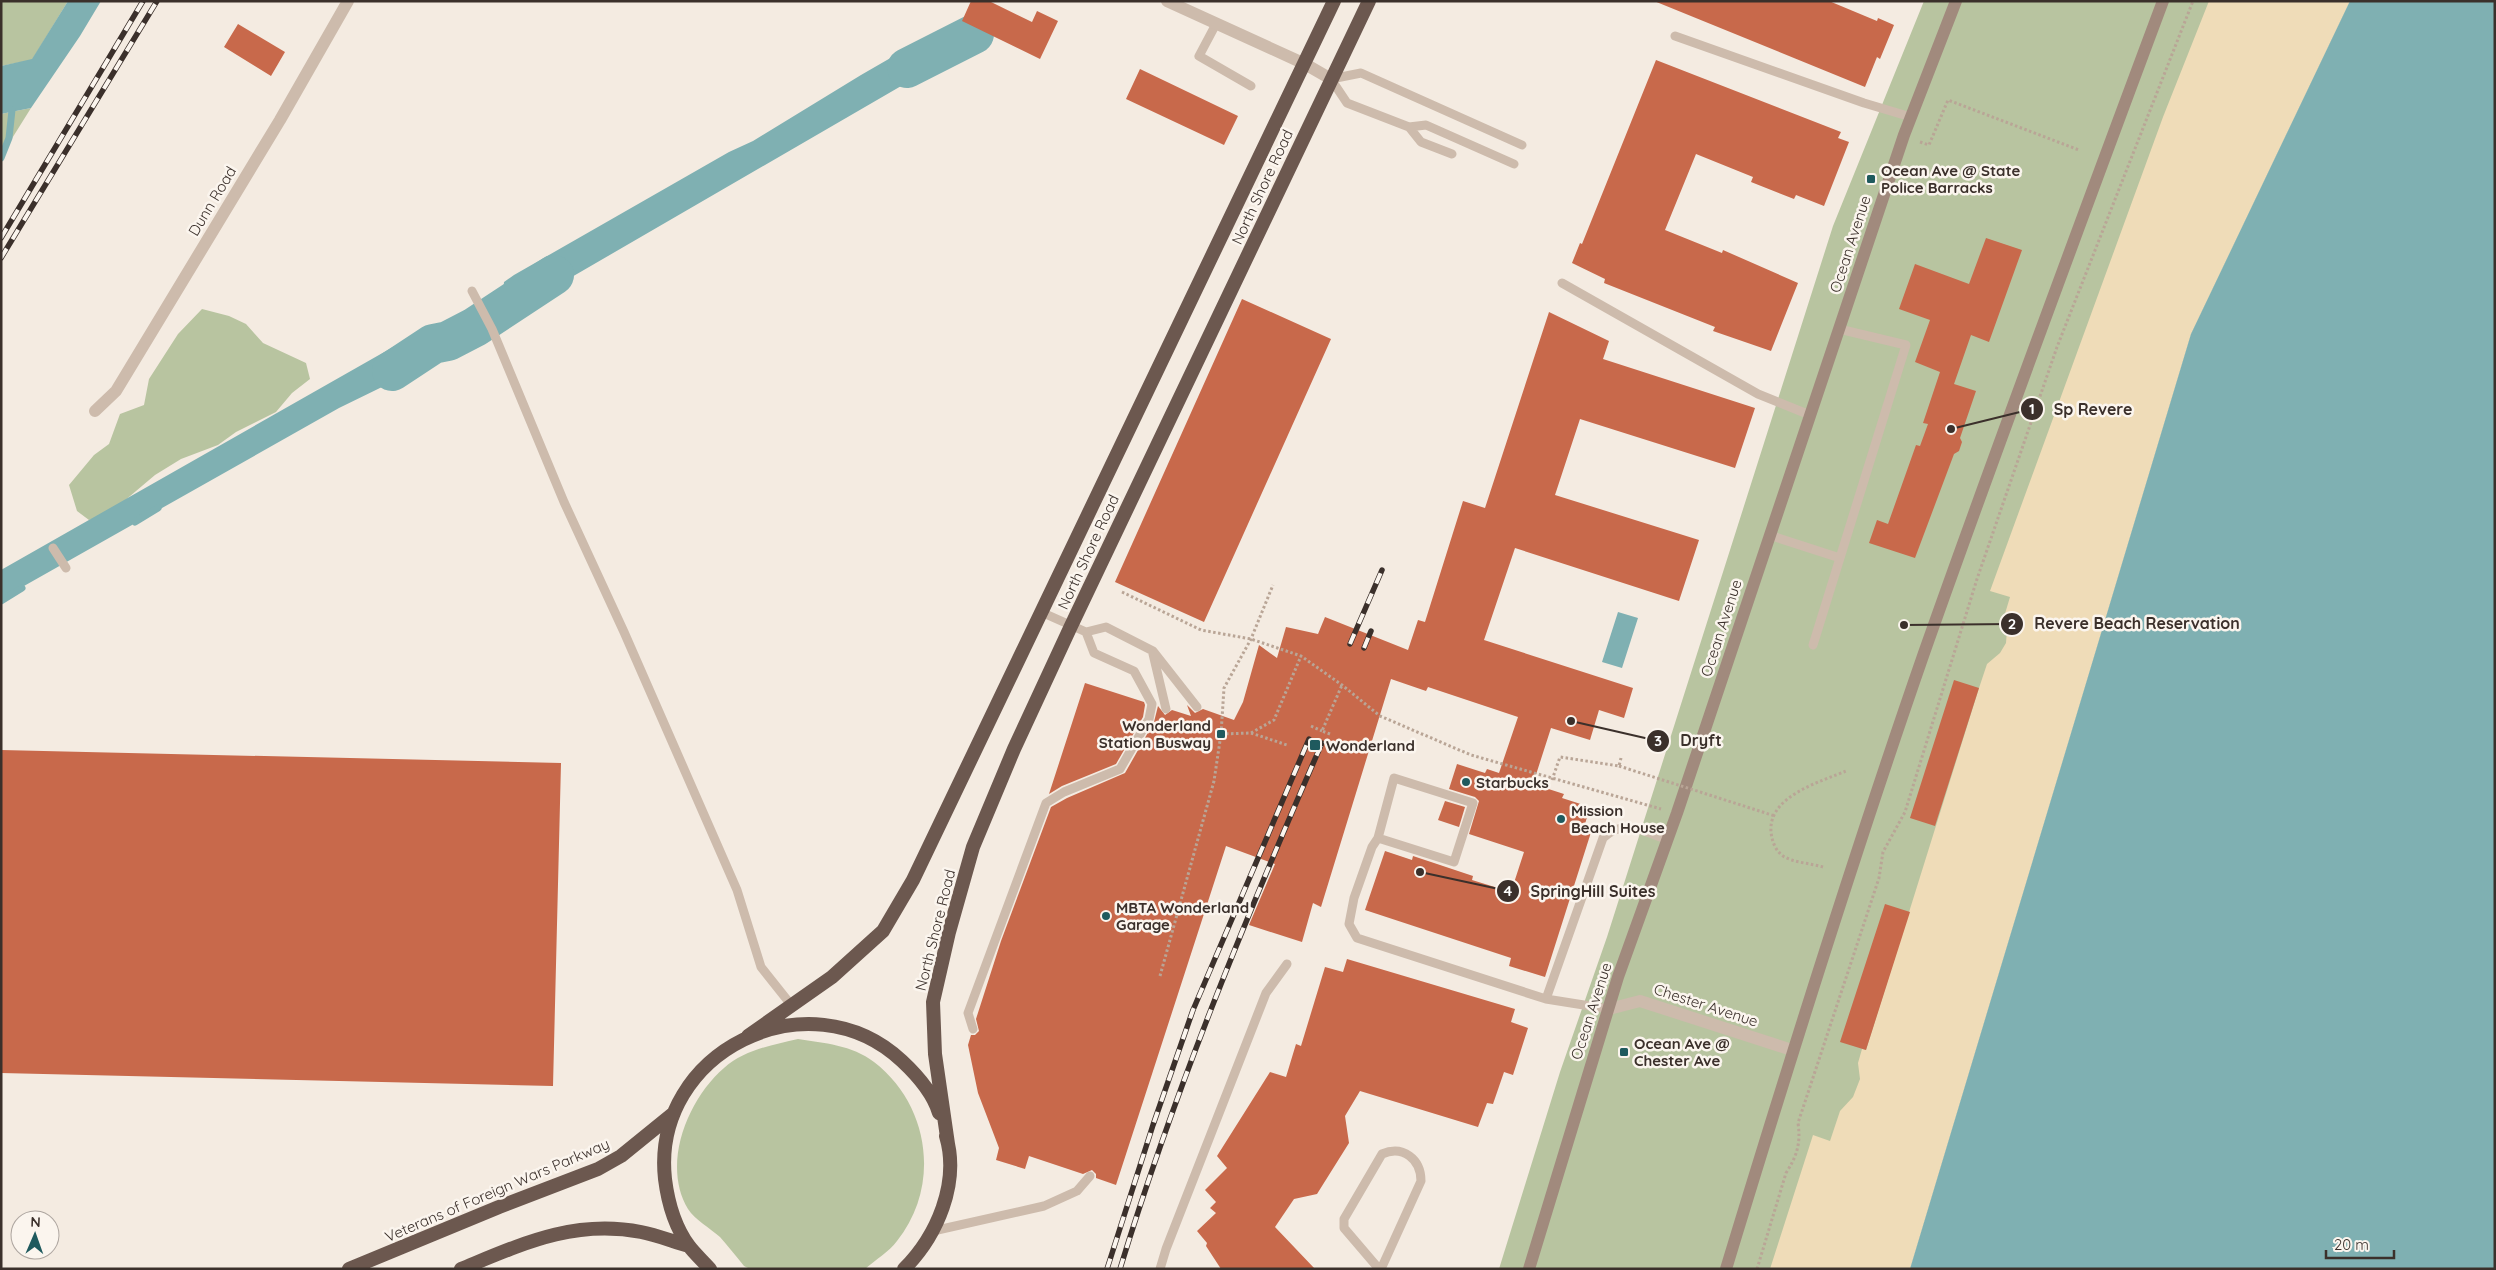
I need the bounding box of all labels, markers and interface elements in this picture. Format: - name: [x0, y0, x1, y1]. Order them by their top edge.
- street label: North Shore Road: [1227, 126, 1297, 248]
- place label: Ocean Ave @ State Police Barracks: [1881, 161, 2021, 197]
- street label: Dunn Road: [184, 163, 240, 239]
- marker: Ocean Ave @ State Police Barracks: [1865, 173, 1877, 185]
- street label: Ocean Avenue: [1825, 193, 1875, 295]
- callout: Sp Revere: [2019, 394, 2143, 425]
- text: 1: [2029, 399, 2035, 418]
- text: Sp Revere: [2054, 399, 2132, 419]
- street label: North Shore Road: [1053, 491, 1123, 613]
- street label: Ocean Avenue: [1696, 577, 1746, 679]
- callout: Revere Beach Reservation: [2000, 608, 2250, 639]
- text: Revere Beach Reservation: [2034, 613, 2240, 633]
- text: 2: [2008, 614, 2016, 633]
- place label: Wonderland Station Busway: [1099, 716, 1211, 752]
- callout: Dryft: [1645, 725, 1731, 756]
- marker: Wonderland Station Busway: [1215, 728, 1227, 740]
- text: Dryft: [1680, 730, 1722, 750]
- text: 3: [1654, 731, 1662, 750]
- place label: Wonderland: [1326, 736, 1415, 755]
- marker: Wonderland: [1308, 738, 1322, 752]
- place label: Starbucks: [1476, 773, 1549, 792]
- marker: Starbucks: [1460, 776, 1472, 788]
- place label: Mission Beach House: [1571, 801, 1665, 837]
- marker: Mission Beach House: [1555, 813, 1567, 825]
- street label: North Shore Road: [911, 867, 959, 993]
- callout: SpringHill Suites: [1496, 875, 1666, 906]
- text: 4: [1504, 881, 1513, 900]
- text: SpringHill Suites: [1531, 881, 1656, 901]
- place label: MBTA Wonderland Garage: [1116, 898, 1249, 934]
- marker: MBTA Wonderland Garage: [1100, 910, 1112, 922]
- street label: Ocean Avenue: [1566, 960, 1616, 1062]
- street label: Chester Avenue: [1651, 979, 1761, 1031]
- place label: Ocean Ave @ Chester Ave: [1634, 1034, 1730, 1070]
- marker: Ocean Ave @ Chester Ave: [1618, 1046, 1630, 1058]
- street label: Veterans of Foreign Wars Parkway: [382, 1134, 612, 1246]
- north arrow: [10, 1210, 60, 1260]
- text: N: [30, 1213, 41, 1231]
- scale bar: [2326, 1228, 2394, 1260]
- text: 20 m: [2334, 1235, 2369, 1254]

